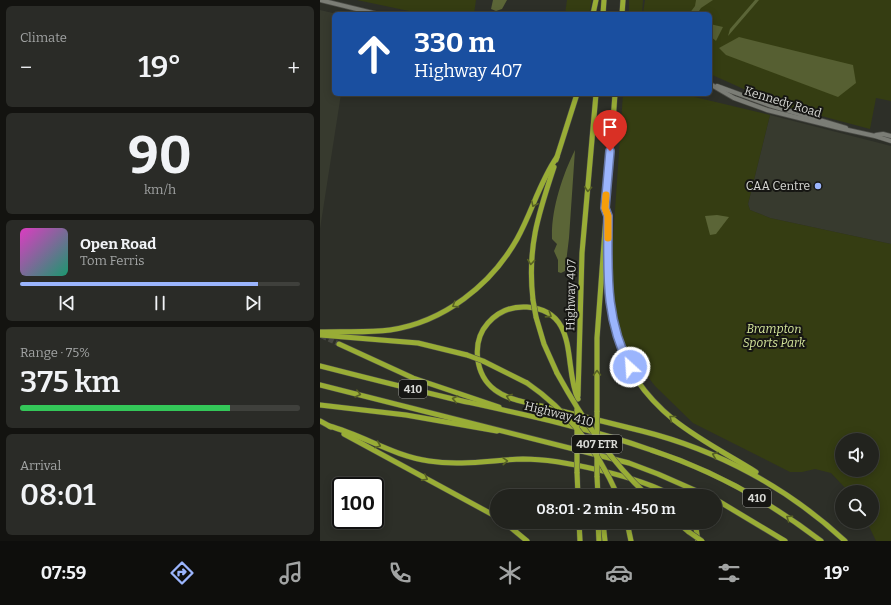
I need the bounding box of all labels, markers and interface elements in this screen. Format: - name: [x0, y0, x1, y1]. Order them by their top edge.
- text: 330 m: [414, 26, 495, 59]
- icon: ahead: [348, 28, 400, 80]
- text: Climate: [20, 30, 67, 45]
- text: 19°: [138, 49, 181, 85]
- text: −: [20, 54, 32, 81]
- text: +: [287, 54, 300, 81]
- text: Highway 407: [414, 60, 522, 82]
- street label: Kennedy Road: [743, 84, 823, 120]
- pin: [593, 110, 627, 151]
- icon: arrive: [599, 116, 621, 138]
- text: 90: [128, 124, 192, 187]
- place label: CAA Centre: [746, 179, 810, 193]
- marker: CAA Centre: [813, 181, 823, 191]
- text: km/h: [144, 182, 176, 197]
- one-way arrow: [583, 186, 592, 192]
- one-way arrow: [531, 200, 539, 207]
- text: Open Road: [80, 235, 156, 253]
- text: Tom Ferris: [80, 253, 144, 268]
- one-way arrow: [527, 259, 536, 265]
- street label: Highway 407: [563, 259, 579, 331]
- icon: previous: [56, 292, 78, 314]
- icon: pause: [149, 292, 171, 314]
- icon: next: [242, 292, 264, 314]
- one-way arrow: [452, 300, 459, 307]
- one-way arrow: [545, 311, 552, 318]
- park label: Brampton Sports Park: [743, 322, 806, 350]
- text: Range · 75%: [20, 345, 90, 360]
- position arrow: [609, 346, 651, 388]
- text: 375 km: [20, 364, 120, 400]
- one-way arrow: [593, 370, 601, 376]
- road number: 410: [399, 380, 427, 398]
- one-way arrow: [354, 389, 361, 398]
- one-way arrow: [506, 393, 513, 401]
- one-way arrow: [452, 396, 458, 404]
- street label: Highway 410: [523, 399, 595, 429]
- one-way arrow: [670, 415, 677, 422]
- map controls: [835, 433, 879, 529]
- button: sound: [835, 433, 879, 477]
- road number: 407 ETR: [572, 435, 622, 453]
- one-way arrow: [374, 440, 382, 448]
- one-way arrow: [711, 452, 718, 460]
- one-way arrow: [502, 456, 508, 465]
- text: Arrival: [20, 458, 61, 473]
- one-way arrow: [421, 473, 428, 480]
- text: 08:01: [20, 477, 96, 513]
- speed limit sign: 100: [332, 477, 384, 529]
- button: search: [835, 485, 879, 529]
- road number: 410: [743, 489, 771, 507]
- text: 08:01 · 2 min · 450 m: [536, 500, 676, 518]
- one-way arrow: [787, 516, 794, 523]
- icon: directions: [168, 559, 196, 587]
- icon: music: [277, 559, 305, 587]
- icon: phone: [386, 559, 414, 587]
- icon: climate: [496, 559, 524, 587]
- icon: car: [605, 559, 633, 587]
- icon: filters: [715, 559, 743, 587]
- text: 07:59: [41, 562, 86, 584]
- text: 19°: [824, 562, 850, 584]

